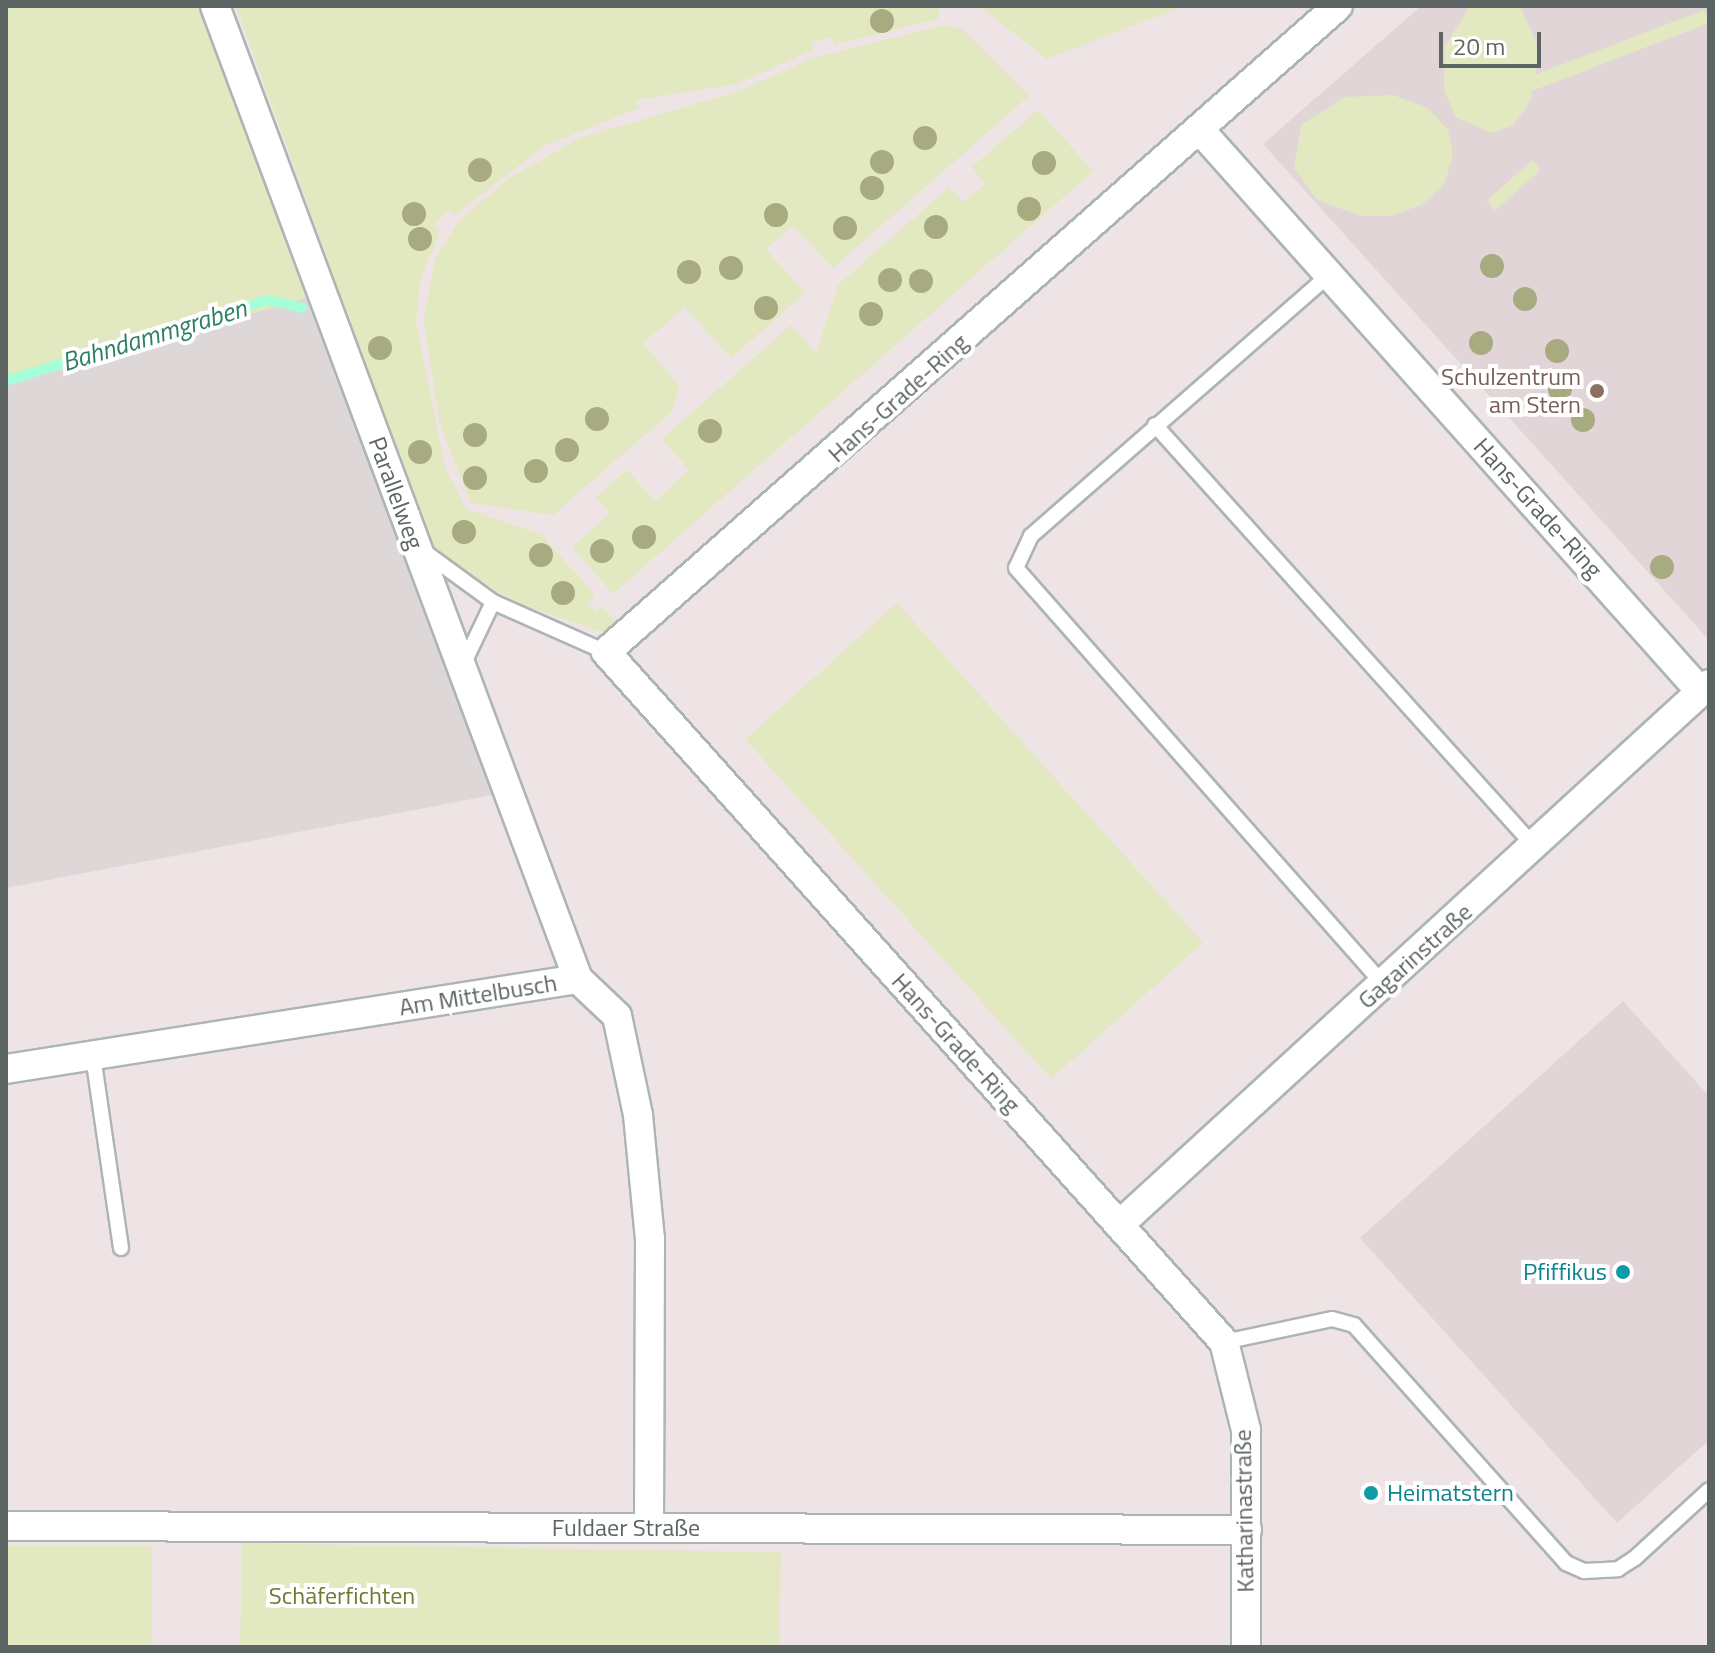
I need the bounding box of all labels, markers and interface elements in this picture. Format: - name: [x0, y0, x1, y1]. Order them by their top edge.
- scale bar: [1443, 16, 1545, 66]
- text: 20 m: [1453, 28, 1505, 64]
- water label: Bahndammgraben: [58, 292, 250, 378]
- street label: Hans-Grade-Ring: [822, 328, 974, 468]
- place label: Schulzentrum am Stern: [1441, 363, 1581, 419]
- marker: Schulzentrum am Stern: [1588, 382, 1606, 400]
- street label: Hans-Grade-Ring: [1468, 432, 1608, 584]
- street label: Parallelweg: [362, 433, 430, 553]
- street label: Gagarinstraße: [1352, 897, 1478, 1015]
- street label: Hans-Grade-Ring: [886, 967, 1026, 1119]
- street label: Am Mittelbusch: [397, 968, 559, 1022]
- place label: Pfiffikus: [1523, 1258, 1607, 1286]
- marker: Pfiffikus: [1614, 1263, 1632, 1281]
- street label: Katharinastraße: [1228, 1429, 1260, 1593]
- place label: Heimatstern: [1387, 1479, 1514, 1507]
- marker: Heimatstern: [1362, 1484, 1380, 1502]
- street label: Fuldaer Straße: [552, 1514, 700, 1542]
- park label: Schäferfichten: [269, 1582, 415, 1610]

